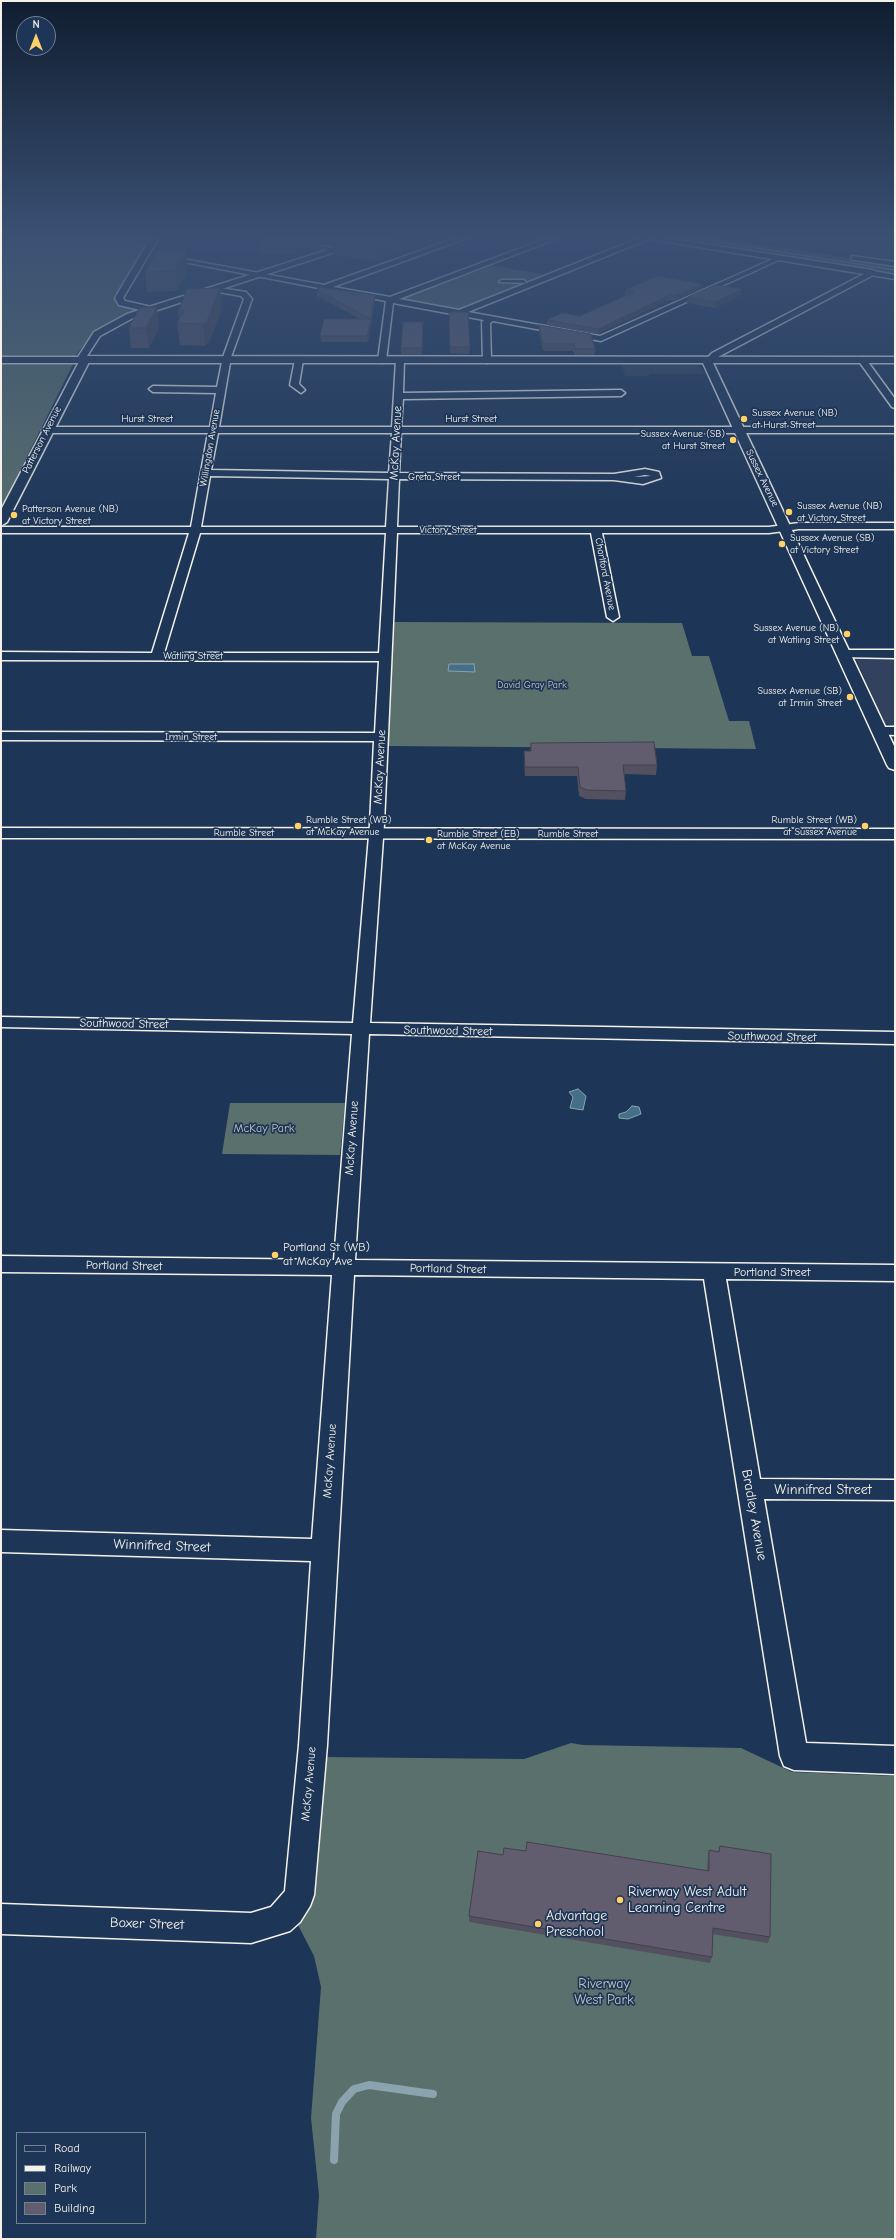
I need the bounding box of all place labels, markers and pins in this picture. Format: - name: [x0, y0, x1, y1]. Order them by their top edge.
- place label: Sussex Avenue (NB) at Hurst Street: [752, 407, 837, 430]
- marker: Sussex Avenue (NB) at Hurst Street: [739, 414, 749, 424]
- place label: Sussex Avenue (SB) at Hurst Street: [641, 428, 725, 452]
- marker: Sussex Avenue (SB) at Hurst Street: [728, 435, 738, 445]
- place label: Sussex Avenue (NB) at Victory Street: [797, 500, 882, 524]
- place label: Patterson Avenue (NB) at Victory Street: [22, 503, 119, 526]
- marker: Sussex Avenue (NB) at Victory Street: [784, 507, 794, 517]
- marker: Patterson Avenue (NB) at Victory Street: [9, 510, 19, 520]
- place label: Sussex Avenue (SB) at Victory Street: [790, 532, 874, 556]
- marker: Sussex Avenue (SB) at Victory Street: [777, 539, 787, 549]
- place label: Sussex Avenue (NB) at Watling Street: [754, 622, 839, 646]
- marker: Sussex Avenue (NB) at Watling Street: [842, 629, 852, 639]
- place label: Sussex Avenue (SB) at Irmin Street: [758, 685, 842, 708]
- marker: Sussex Avenue (SB) at Irmin Street: [845, 692, 855, 702]
- place label: Rumble Street (WB) at McKay Avenue: [306, 814, 391, 838]
- place label: Rumble Street (WB) at Sussex Avenue: [772, 814, 857, 838]
- marker: Rumble Street (WB) at McKay Avenue: [293, 821, 303, 831]
- marker: Rumble Street (WB) at Sussex Avenue: [860, 821, 870, 831]
- place label: Rumble Street (EB) at McKay Avenue: [437, 828, 520, 852]
- marker: Rumble Street (EB) at McKay Avenue: [424, 835, 434, 845]
- place label: Portland St (WB) at McKay Ave: [283, 1241, 370, 1269]
- marker: Portland St (WB) at McKay Ave: [270, 1250, 280, 1260]
- place label: Riverway West Adult Learning Centre: [628, 1884, 746, 1916]
- marker: Riverway West Adult Learning Centre: [615, 1895, 625, 1905]
- place label: Advantage Preschool: [546, 1908, 607, 1940]
- marker: Advantage Preschool: [533, 1919, 543, 1929]

